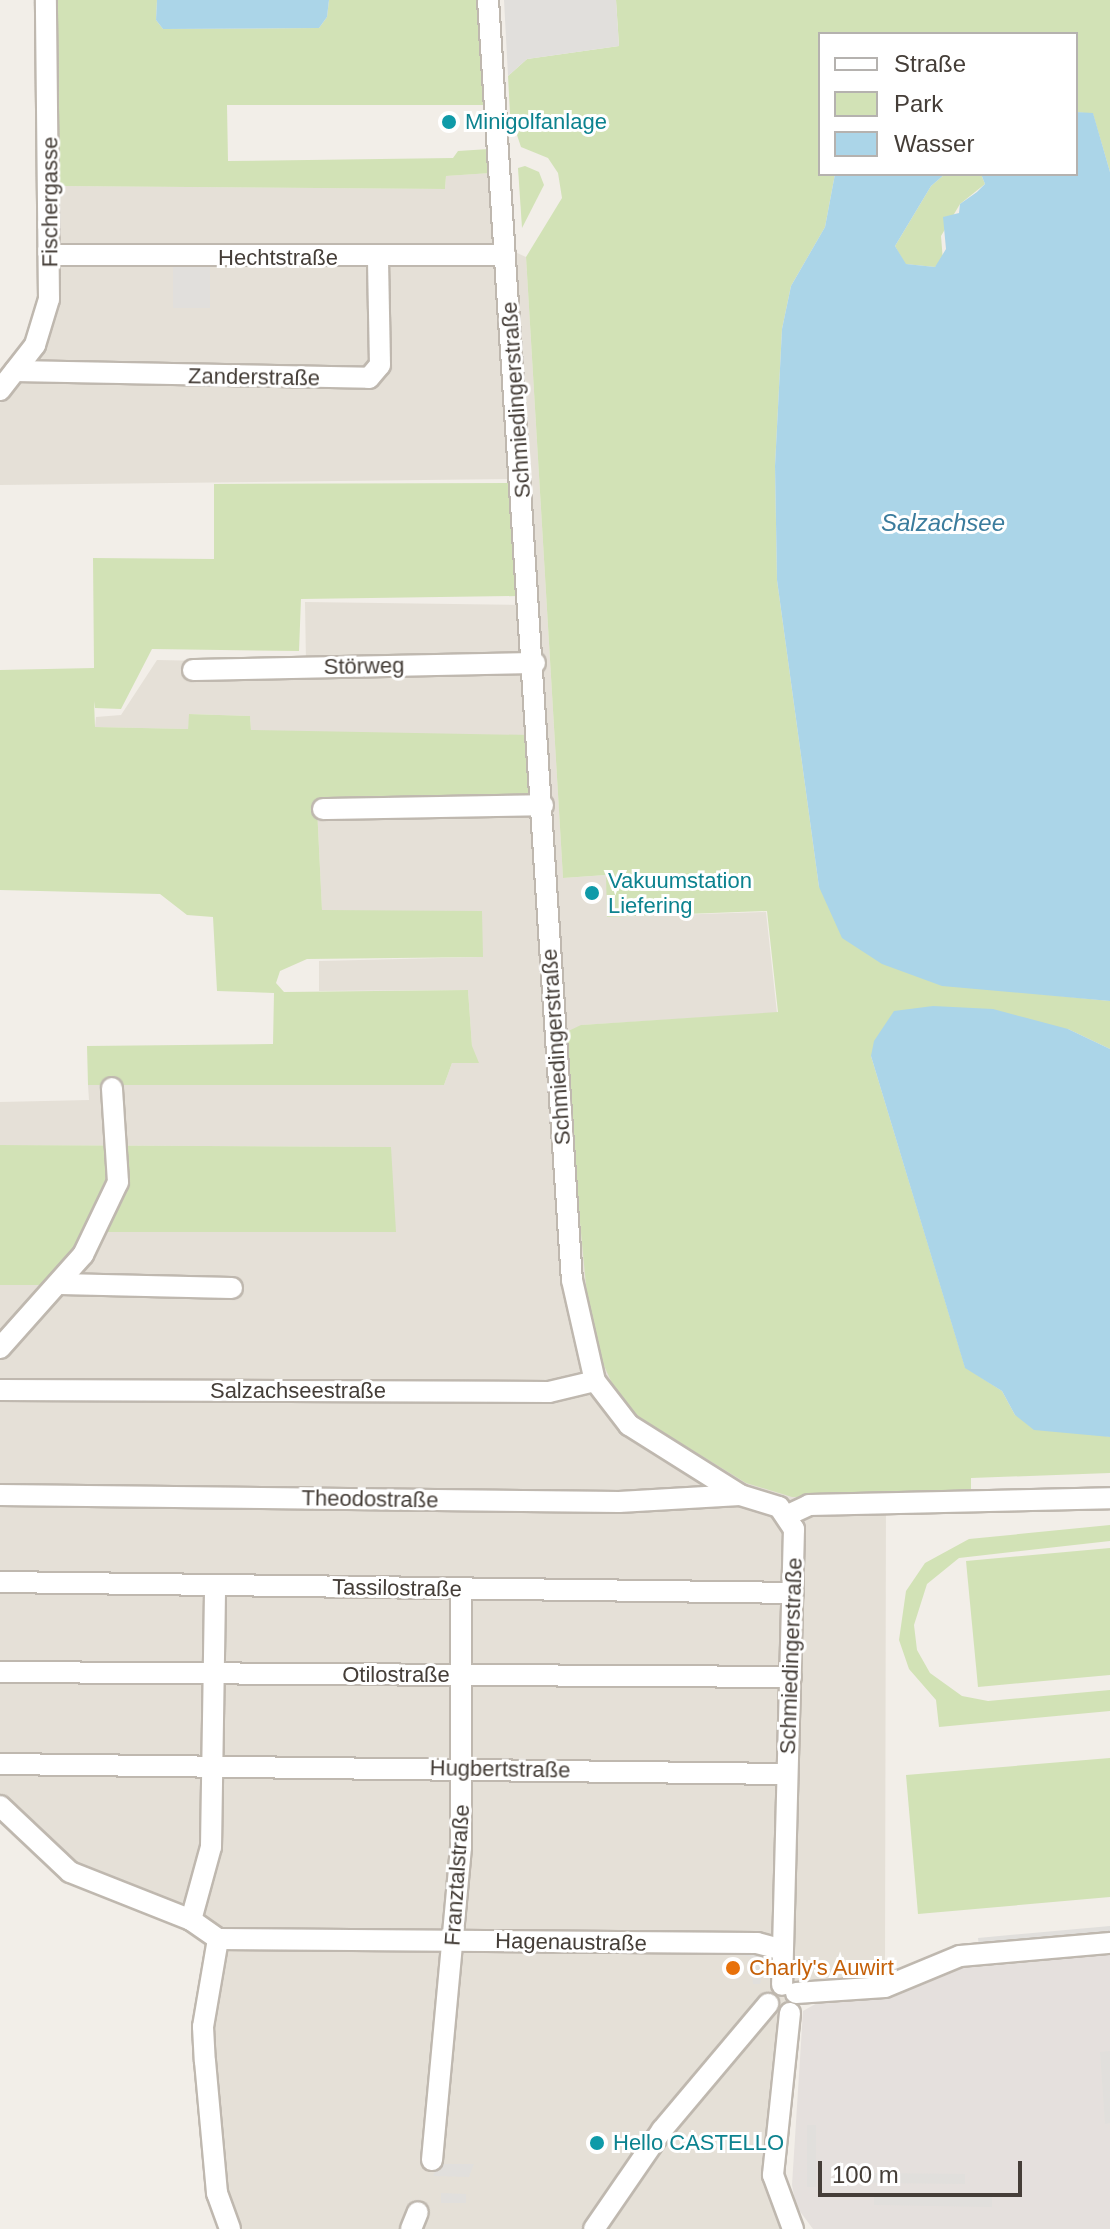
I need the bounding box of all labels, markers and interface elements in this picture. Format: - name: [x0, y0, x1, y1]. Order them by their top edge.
- legend: [818, 32, 1078, 176]
- text: Straße: [894, 50, 966, 77]
- text: Park: [894, 90, 943, 117]
- place label: Minigolfanlage: [465, 109, 607, 135]
- marker: Minigolfanlage: [440, 113, 458, 131]
- text: Wasser: [894, 130, 974, 157]
- street label: Fischergasse: [37, 137, 63, 267]
- street label: Hechtstraße: [218, 245, 338, 271]
- street label: Schmiedingerstraße: [496, 301, 536, 499]
- street label: Zanderstraße: [188, 363, 320, 391]
- water label: Salzachsee: [881, 509, 1005, 537]
- street label: Störweg: [323, 652, 405, 680]
- place label: Vakuumstation Liefering: [608, 867, 752, 918]
- marker: Vakuumstation Liefering: [583, 884, 601, 902]
- street label: Schmiedingerstraße: [536, 948, 576, 1146]
- street label: Salzachseestraße: [210, 1378, 386, 1404]
- street label: Theodostraße: [301, 1485, 439, 1513]
- street label: Schmiedingerstraße: [774, 1557, 808, 1755]
- street label: Tassilostraße: [332, 1574, 462, 1602]
- street label: Otilostraße: [342, 1662, 450, 1688]
- street label: Hugbertstraße: [429, 1755, 571, 1783]
- street label: Franztalstraße: [439, 1803, 475, 1947]
- street label: Hagenaustraße: [495, 1927, 647, 1957]
- place label: Charly's Auwirt: [749, 1955, 895, 1981]
- marker: Charly's Auwirt: [724, 1959, 742, 1977]
- place label: Hello CASTELLO: [613, 2130, 784, 2156]
- marker: Hello CASTELLO: [588, 2134, 606, 2152]
- scale bar: [822, 2145, 1026, 2195]
- text: 100 m: [832, 2161, 899, 2188]

